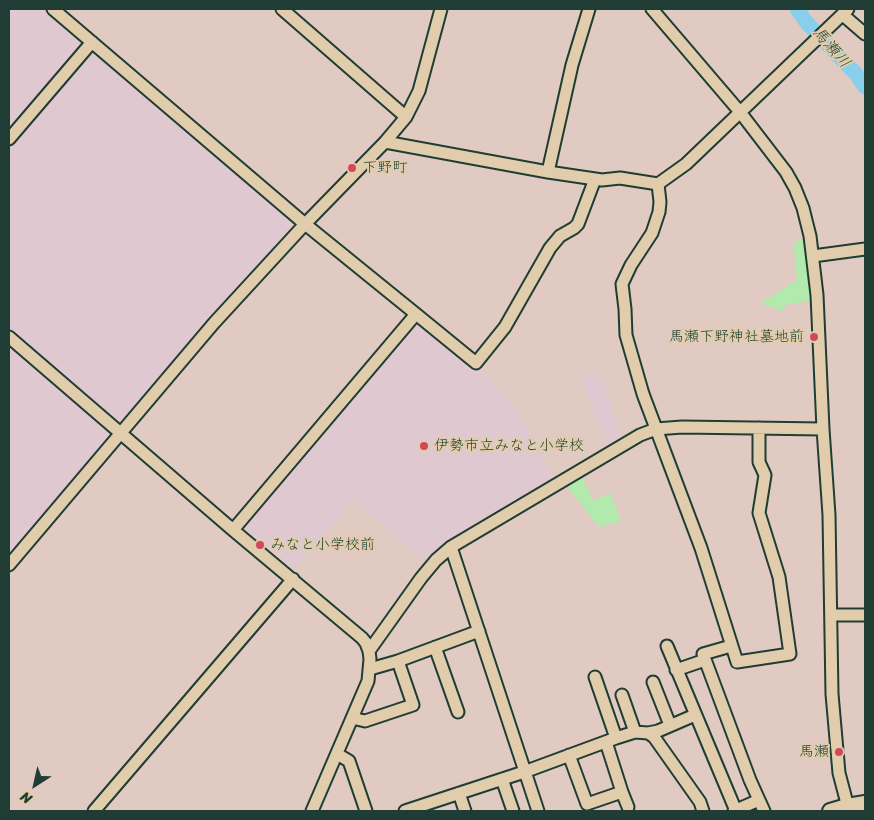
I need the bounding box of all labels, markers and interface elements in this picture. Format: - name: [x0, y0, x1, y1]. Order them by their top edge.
- water label: 馬瀬川: [808, 24, 854, 72]
- place label: 下野町: [362, 159, 407, 177]
- marker: 下野町: [346, 162, 358, 174]
- place label: 馬瀬下野神社墓地前: [669, 328, 804, 346]
- marker: 馬瀬下野神社墓地前: [808, 331, 820, 343]
- place label: 伊勢市立みなと小学校: [434, 437, 584, 455]
- marker: 伊勢市立みなと小学校: [418, 440, 430, 452]
- place label: みなと小学校前: [270, 536, 375, 554]
- marker: みなと小学校前: [254, 539, 266, 551]
- place label: 馬瀬: [799, 743, 829, 761]
- marker: 馬瀬: [833, 746, 845, 758]
- north arrow: [10, 760, 60, 810]
- text: N: [15, 785, 37, 811]

